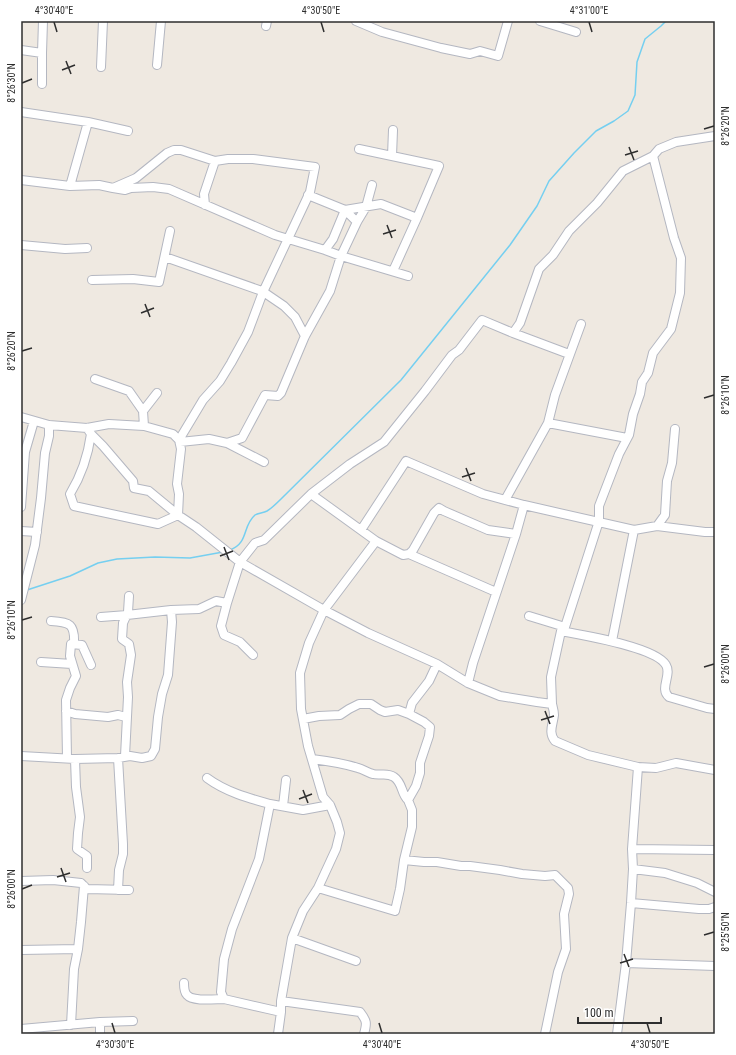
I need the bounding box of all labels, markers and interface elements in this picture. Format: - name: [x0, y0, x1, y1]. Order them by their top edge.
- text: 4°30'40"E: [35, 5, 73, 16]
- text: 4°30'50"E: [302, 5, 340, 16]
- text: 4°31'00"E: [570, 5, 608, 16]
- text: 8°26'30"N: [6, 63, 17, 103]
- text: 8°26'20"N: [720, 106, 731, 146]
- text: 8°26'20"N: [6, 331, 17, 371]
- text: 8°26'10"N: [720, 375, 731, 415]
- text: 8°26'10"N: [6, 600, 17, 640]
- text: 8°26'00"N: [720, 644, 731, 684]
- text: 8°26'00"N: [6, 869, 17, 909]
- text: 8°25'50"N: [720, 912, 731, 952]
- scale bar: [578, 999, 661, 1025]
- text: 100 m: [584, 1006, 614, 1020]
- text: 4°30'30"E: [96, 1039, 134, 1050]
- text: 4°30'40"E: [363, 1039, 401, 1050]
- text: 4°30'50"E: [631, 1039, 669, 1050]

